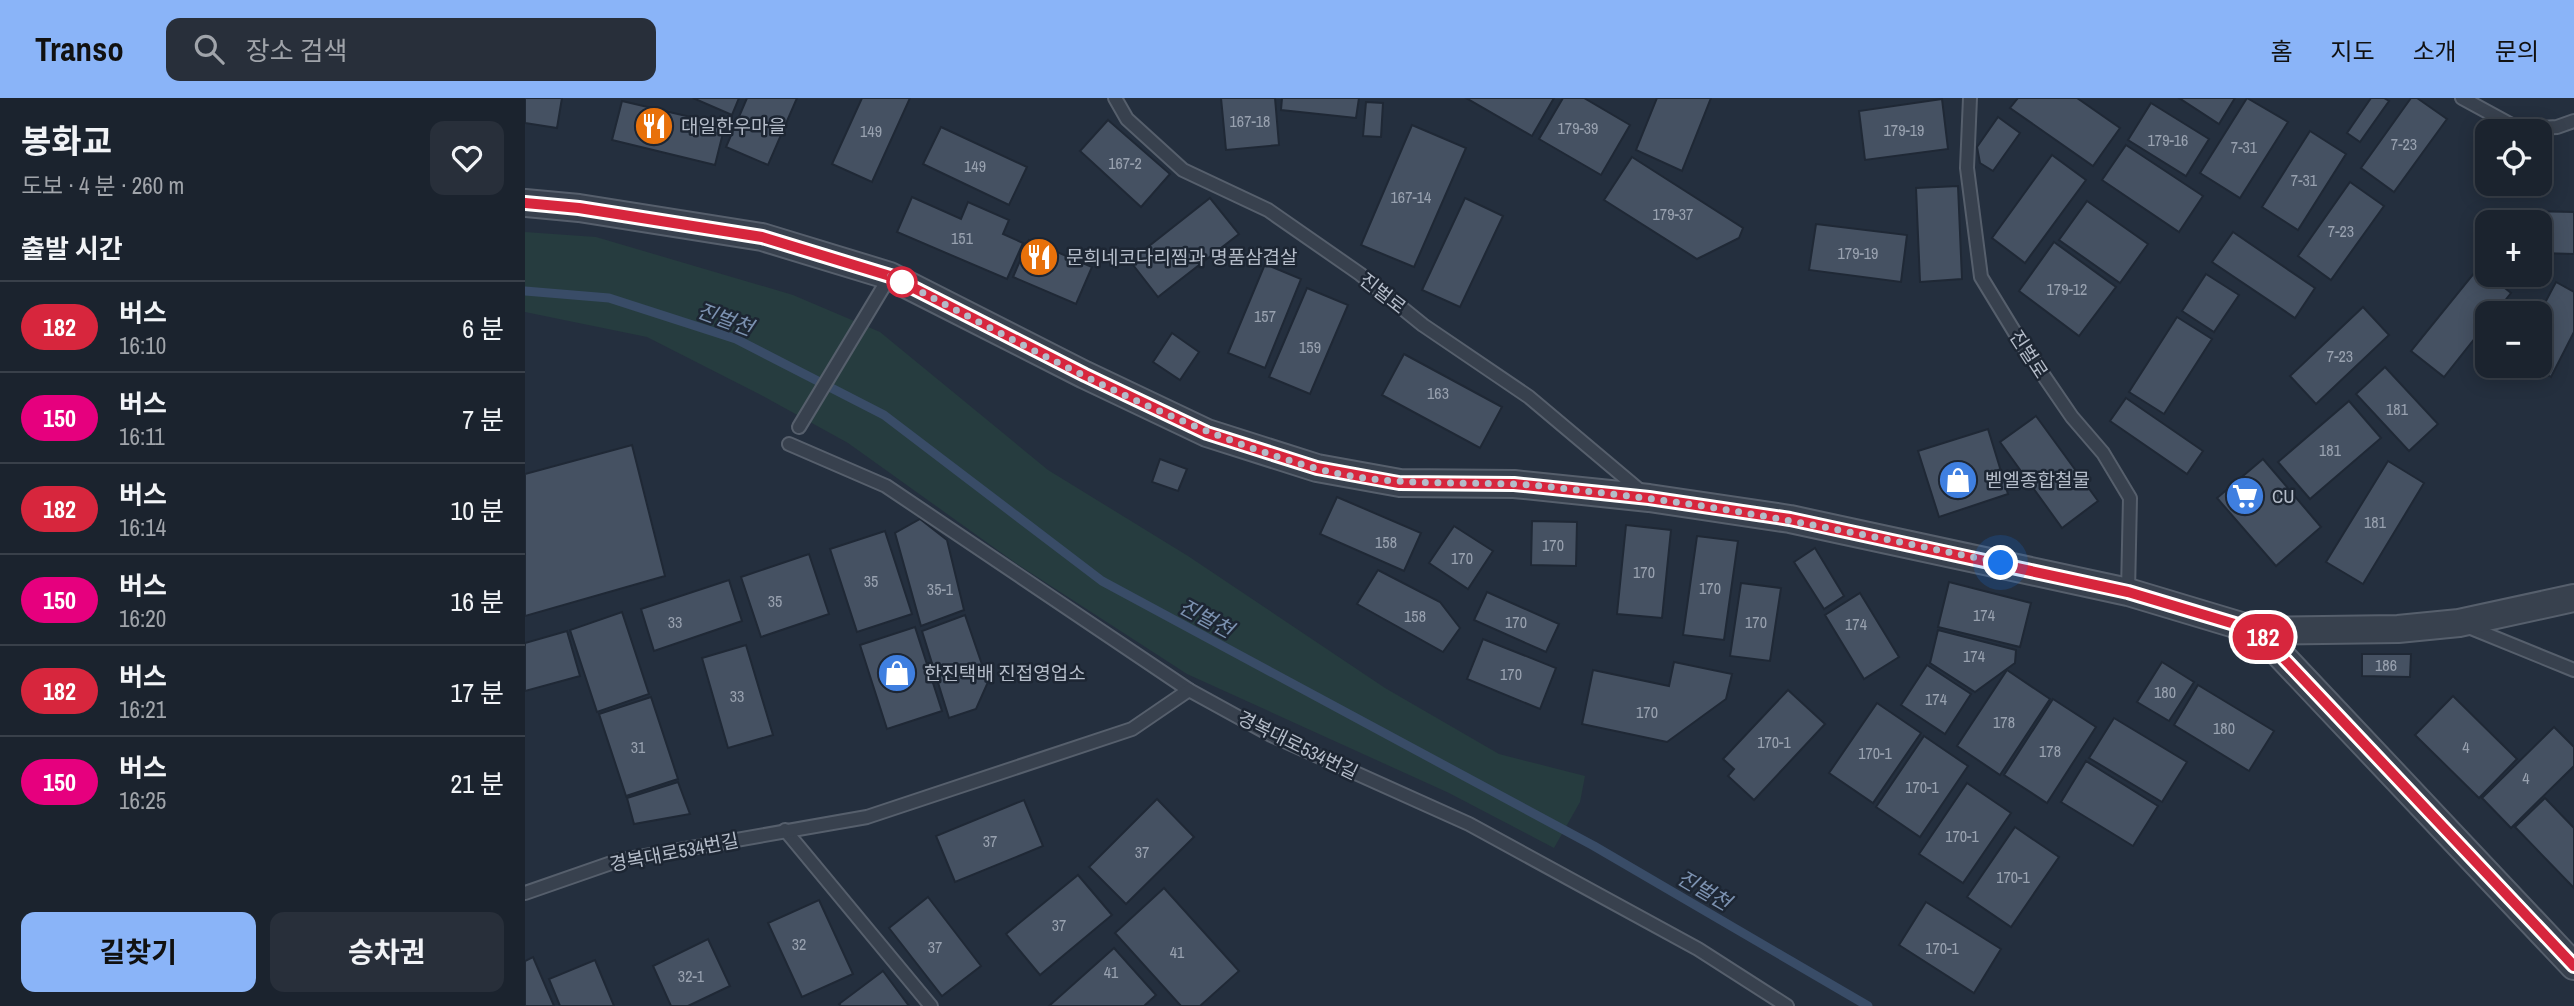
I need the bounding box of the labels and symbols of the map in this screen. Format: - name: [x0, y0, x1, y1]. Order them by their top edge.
- restaurant icon: 대일한우마을: [633, 105, 675, 147]
- house number: 167-18: [1230, 110, 1270, 132]
- place label: 대일한우마을: [681, 113, 786, 139]
- house number: 179-39: [1558, 117, 1598, 139]
- house number: 179-19: [1884, 119, 1924, 141]
- house number: 149: [860, 120, 882, 142]
- house number: 179-16: [2148, 129, 2188, 151]
- house number: 7-23: [2391, 133, 2417, 155]
- house number: 7-31: [2231, 136, 2258, 158]
- house number: 167-2: [1108, 152, 1142, 174]
- house number: 149: [964, 155, 986, 177]
- house number: 7-31: [2291, 169, 2318, 191]
- house number: 167-14: [1391, 186, 1431, 208]
- house number: 179-37: [1653, 203, 1693, 225]
- house number: 7-23: [2328, 220, 2354, 242]
- house number: 151: [951, 227, 974, 249]
- restaurant icon: 문희네코다리찜과 명품삼겹살: [1018, 236, 1060, 278]
- house number: 179-19: [1838, 242, 1878, 264]
- place label: 문희네코다리찜과 명품삼겹살: [1066, 244, 1298, 270]
- unlabelled marker: [887, 267, 917, 297]
- street label: 진벌로: [1354, 267, 1412, 319]
- house number: 179-12: [2047, 278, 2087, 300]
- water label: 진벌천: [693, 295, 760, 343]
- house number: 157: [1254, 305, 1276, 327]
- street label: 진벌로: [2004, 325, 2054, 383]
- house number: 159: [1299, 336, 1321, 358]
- house number: 7-23: [2327, 345, 2353, 367]
- house number: 163: [1427, 382, 1449, 404]
- house number: 181: [2386, 398, 2409, 420]
- house number: 181: [2319, 439, 2342, 461]
- shop icon: 벧엘종합철물: [1937, 459, 1979, 501]
- place label: 벧엘종합철물: [1985, 467, 2090, 493]
- supermarket icon: CU: [2224, 475, 2266, 517]
- place label: CU: [2272, 483, 2295, 509]
- house number: 181: [2364, 511, 2387, 533]
- house number: 158: [1375, 531, 1397, 553]
- house number: 170: [1542, 534, 1564, 556]
- your location: [1983, 545, 2018, 580]
- house number: 170: [1451, 547, 1473, 569]
- house number: 170: [1633, 561, 1655, 583]
- house number: 35: [864, 570, 878, 592]
- house number: 170: [1699, 577, 1721, 599]
- house number: 35-1: [927, 578, 954, 600]
- house number: 35: [768, 590, 782, 612]
- water label: 진벌천: [1174, 592, 1241, 646]
- house number: 174: [1973, 604, 1995, 626]
- house number: 158: [1404, 605, 1426, 627]
- house number: 33: [668, 611, 682, 633]
- house number: 170: [1505, 611, 1527, 633]
- house number: 170: [1745, 611, 1767, 633]
- house number: 174: [1845, 613, 1867, 635]
- line badge: 182: [2223, 614, 2303, 660]
- house number: 174: [1963, 645, 1985, 667]
- shop icon: 한진택배 진접영업소: [876, 652, 918, 694]
- house number: 186: [2375, 654, 2397, 676]
- place label: 한진택배 진접영업소: [924, 660, 1086, 686]
- house number: 170: [1500, 663, 1522, 685]
- house number: 180: [2154, 681, 2176, 703]
- house number: 33: [730, 685, 744, 707]
- house number: 174: [1925, 688, 1947, 710]
- house number: 170: [1636, 701, 1658, 723]
- street label: 경복대로534번길: [1233, 705, 1363, 785]
- house number: 178: [1993, 711, 2015, 733]
- house number: 180: [2213, 717, 2235, 739]
- house number: 170-1: [1757, 731, 1791, 753]
- house number: 31: [631, 736, 646, 758]
- house number: 4: [2462, 736, 2470, 758]
- house number: 178: [2039, 740, 2061, 762]
- house number: 170-1: [1858, 742, 1892, 764]
- house number: 4: [2522, 767, 2530, 789]
- house number: 170-1: [1905, 776, 1939, 798]
- house number: 170-1: [1945, 825, 1979, 847]
- street label: 경복대로534번길: [607, 827, 741, 877]
- house number: 37: [983, 830, 997, 852]
- house number: 37: [1135, 841, 1149, 863]
- water label: 진벌천: [1672, 863, 1739, 918]
- house number: 170-1: [1996, 866, 2030, 888]
- house number: 37: [1052, 914, 1066, 936]
- house number: 32: [792, 933, 806, 955]
- house number: 37: [928, 936, 942, 958]
- house number: 170-1: [1925, 937, 1959, 959]
- house number: 41: [1170, 941, 1185, 963]
- house number: 41: [1104, 961, 1119, 983]
- house number: 32-1: [678, 965, 705, 987]

